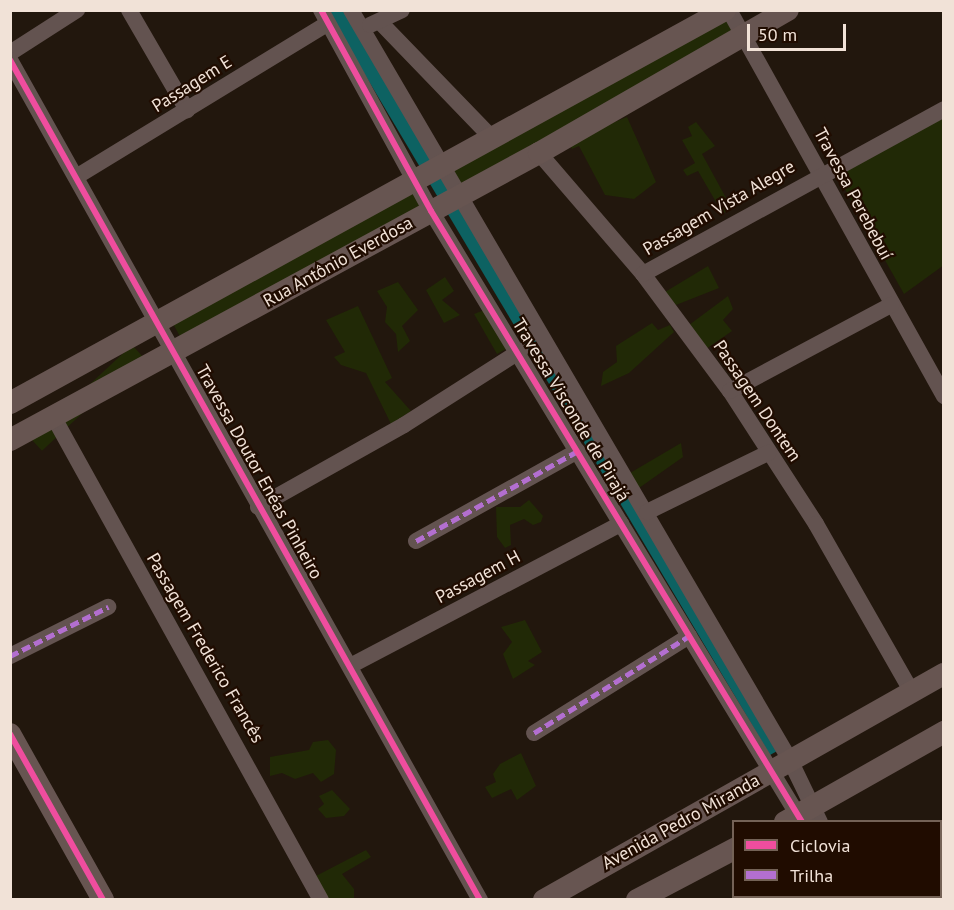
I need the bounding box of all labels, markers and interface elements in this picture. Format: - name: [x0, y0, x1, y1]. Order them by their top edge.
- scale bar: [750, 12, 849, 50]
- text: 50 m: [758, 23, 797, 46]
- street label: Passagem E: [148, 51, 236, 117]
- street label: Travessa Perebebuí: [809, 124, 897, 264]
- street label: Passagem Vista Alegre: [639, 155, 799, 261]
- street label: Rua Antônio Everdosa: [259, 212, 417, 312]
- street label: Travessa Visconde de Pirajá: [508, 314, 634, 506]
- street label: Passagem Dontem: [708, 336, 806, 466]
- street label: Travessa Doutor Enéas Pinheiro: [191, 361, 327, 583]
- street label: Passagem H: [432, 546, 524, 608]
- street label: Passagem Frederico Francês: [142, 549, 268, 747]
- street label: Avenida Pedro Miranda: [598, 770, 764, 874]
- legend: [732, 820, 942, 898]
- text: Ciclovia: [790, 834, 850, 857]
- text: Trilha: [790, 864, 833, 887]

